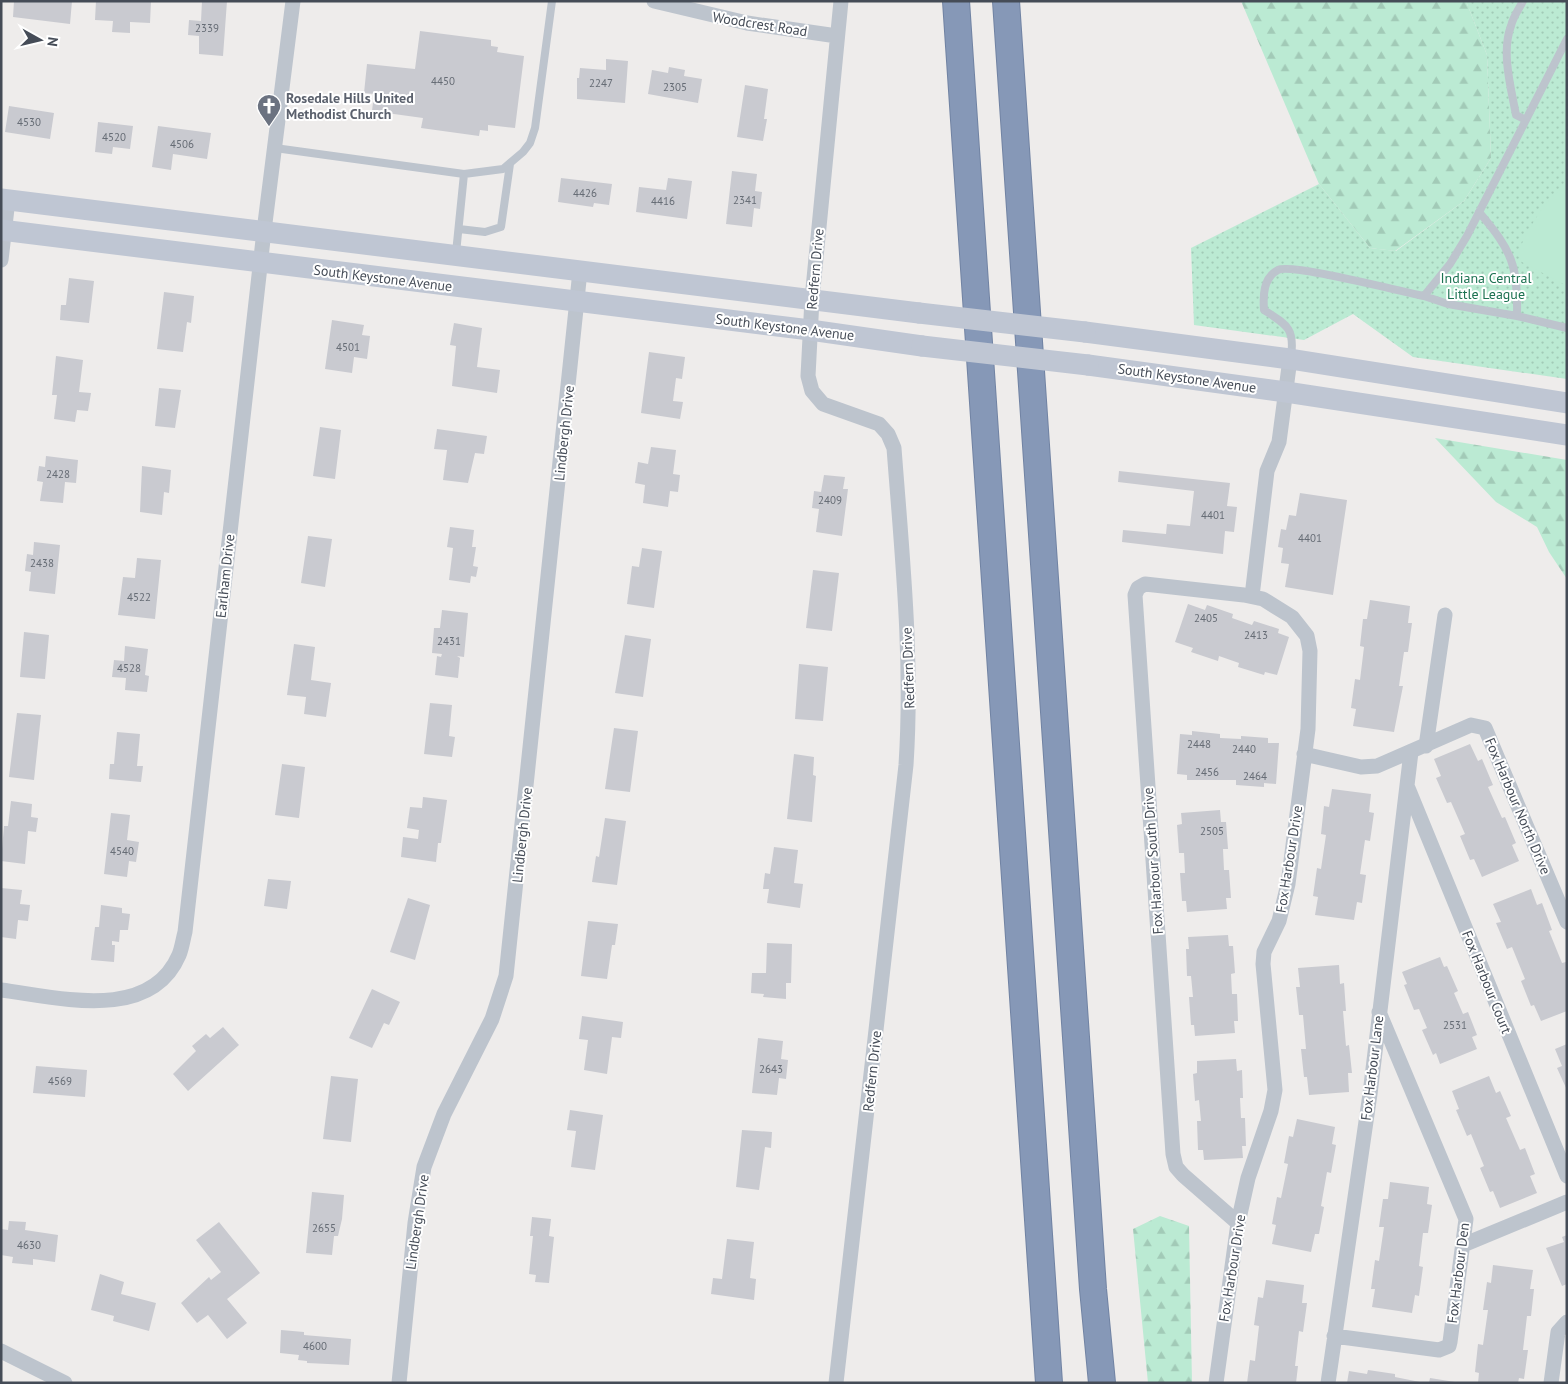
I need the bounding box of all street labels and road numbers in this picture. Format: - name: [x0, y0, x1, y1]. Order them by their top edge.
- street label: Woodcrest Road: [711, 8, 809, 40]
- street label: Redfern Drive: [802, 228, 828, 310]
- street label: South Keystone Avenue: [313, 261, 453, 295]
- street label: South Keystone Avenue: [715, 310, 855, 344]
- street label: South Keystone Avenue: [1117, 359, 1257, 397]
- street label: Lindbergh Drive: [550, 384, 578, 482]
- street label: Earlham Drive: [212, 533, 238, 619]
- street label: Redfern Drive: [898, 627, 918, 709]
- street label: Fox Harbour North Drive: [1481, 735, 1555, 877]
- street label: Lindbergh Drive: [508, 786, 536, 884]
- street label: Fox Harbour South Drive: [1139, 787, 1167, 935]
- street label: Fox Harbour Drive: [1272, 804, 1306, 914]
- street label: Fox Harbour Court: [1458, 928, 1516, 1036]
- street label: Fox Harbour Lane: [1357, 1014, 1387, 1122]
- street label: Redfern Drive: [859, 1030, 885, 1112]
- street label: Lindbergh Drive: [401, 1173, 433, 1271]
- street label: Fox Harbour Drive: [1215, 1213, 1249, 1323]
- street label: Fox Harbour Den: [1443, 1222, 1473, 1324]

